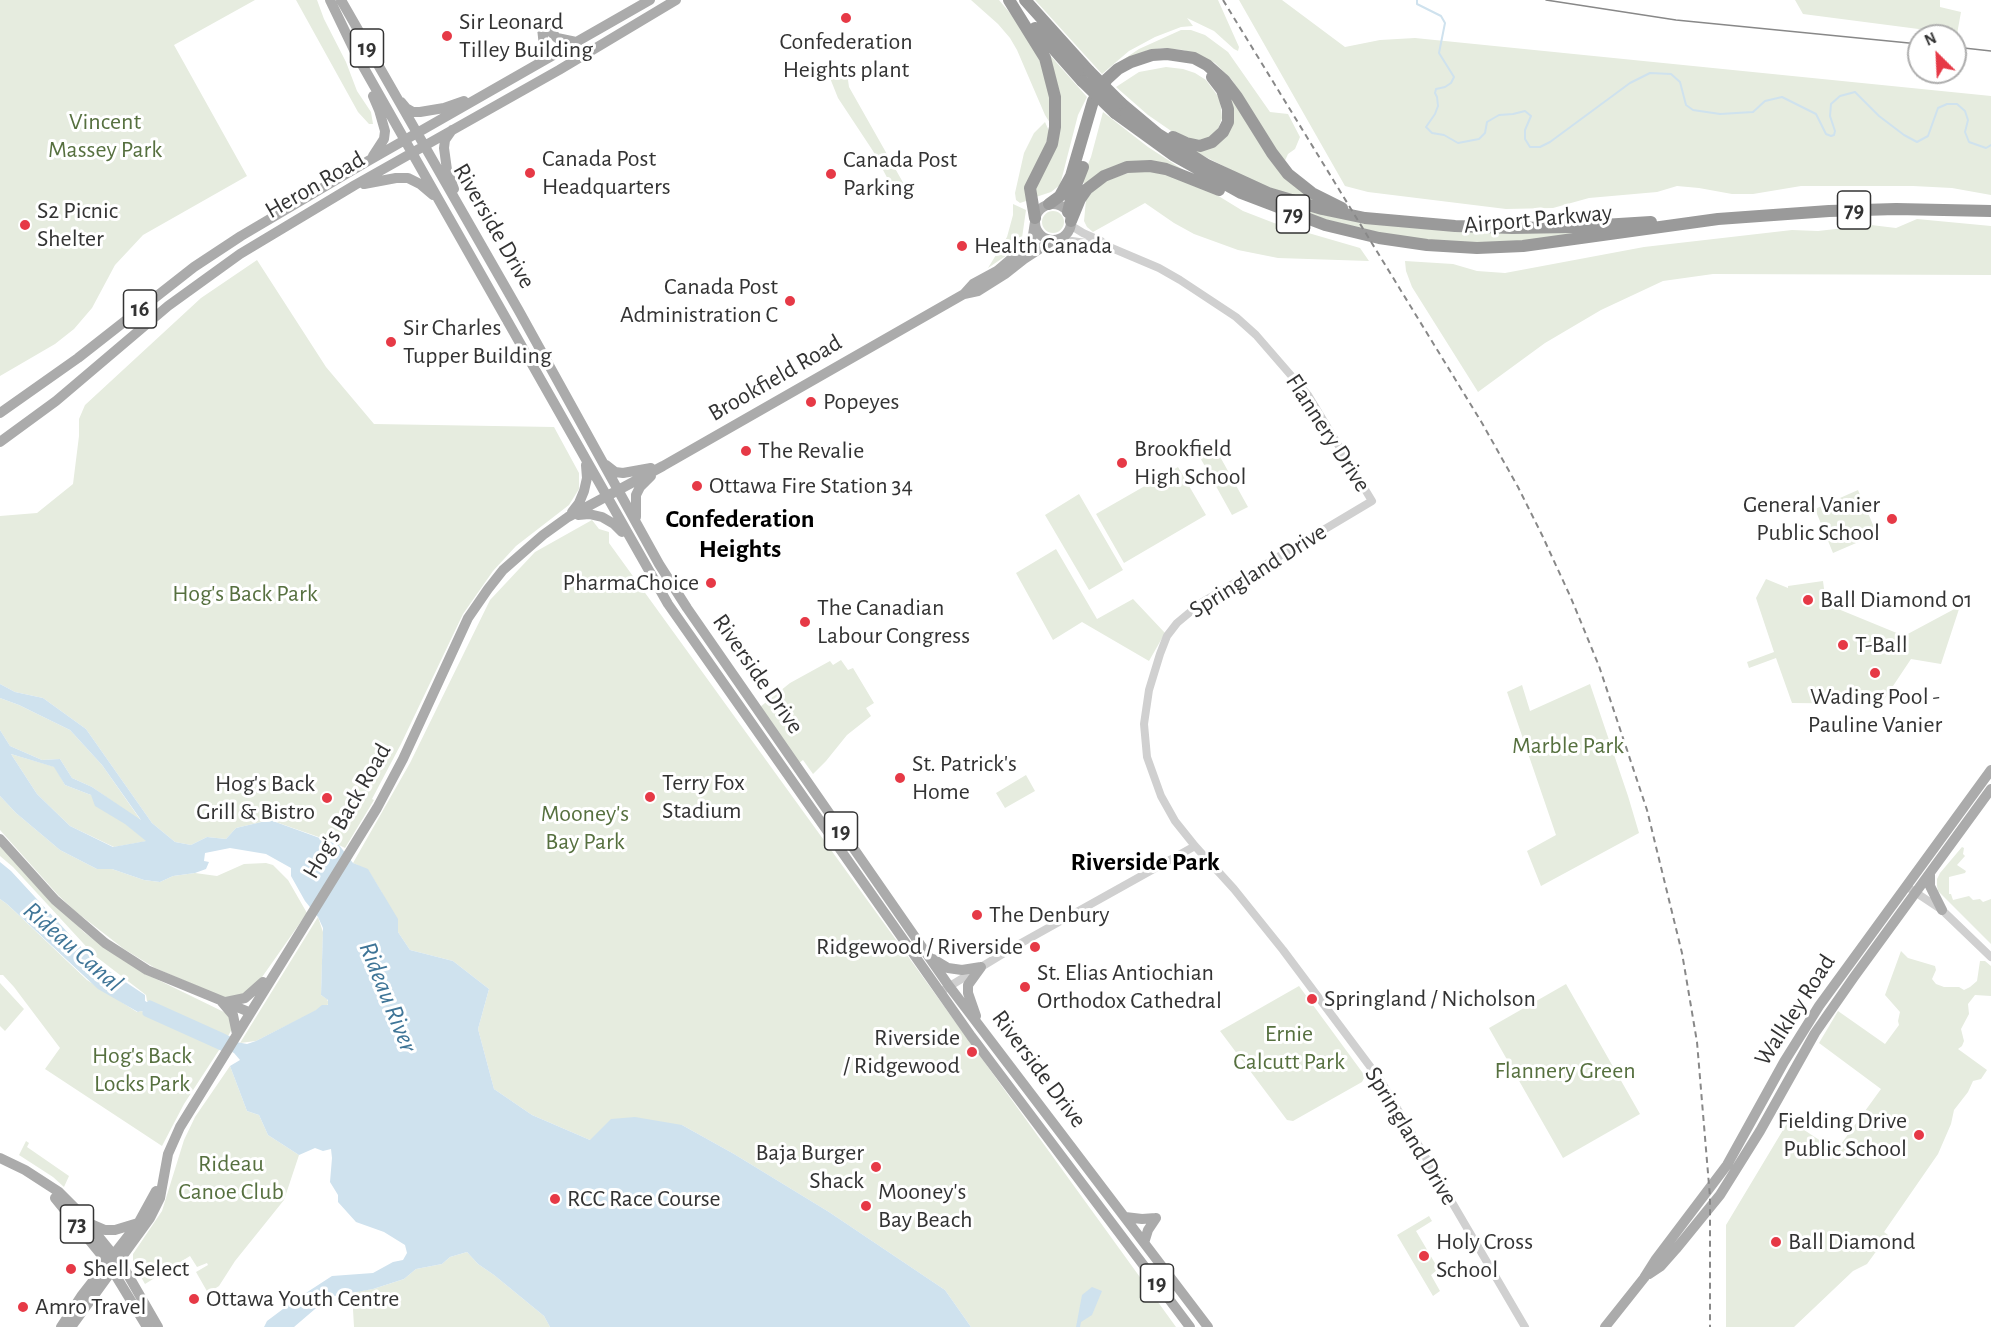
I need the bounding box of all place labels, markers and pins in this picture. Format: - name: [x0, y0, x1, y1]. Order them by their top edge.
- place label: Sir Leonard Tilley Building: [459, 8, 593, 64]
- marker: Confederation Heights plant: [839, 11, 853, 25]
- place label: Confederation Heights plant: [779, 28, 913, 84]
- marker: Sir Leonard Tilley Building: [440, 29, 454, 43]
- place label: Canada Post Headquarters: [542, 145, 671, 201]
- place label: Canada Post Parking: [843, 146, 957, 202]
- marker: Canada Post Headquarters: [523, 166, 537, 180]
- marker: Canada Post Parking: [824, 167, 838, 181]
- place label: S2 Picnic Shelter: [37, 197, 118, 253]
- marker: S2 Picnic Shelter: [18, 218, 32, 232]
- place label: Health Canada: [974, 232, 1112, 260]
- marker: Health Canada: [955, 239, 969, 253]
- place label: Canada Post Administration C: [620, 273, 778, 329]
- marker: Canada Post Administration C: [783, 294, 797, 308]
- place label: Sir Charles Tupper Building: [403, 314, 552, 370]
- marker: Sir Charles Tupper Building: [384, 335, 398, 349]
- place label: Popeyes: [823, 388, 899, 416]
- marker: Popeyes: [804, 395, 818, 409]
- place label: Brookfield High School: [1134, 435, 1246, 491]
- place label: The Revalie: [758, 437, 864, 465]
- marker: The Revalie: [739, 444, 753, 458]
- marker: Brookfield High School: [1115, 456, 1129, 470]
- place label: Ottawa Fire Station 34: [709, 472, 913, 500]
- marker: Ottawa Fire Station 34: [690, 479, 704, 493]
- place label: General Vanier Public School: [1743, 491, 1880, 547]
- marker: General Vanier Public School: [1885, 512, 1899, 526]
- place label: PharmaChoice: [563, 569, 699, 597]
- marker: PharmaChoice: [704, 576, 718, 590]
- place label: Ball Diamond 01: [1820, 586, 1972, 614]
- marker: Ball Diamond 01: [1801, 593, 1815, 607]
- place label: The Canadian Labour Congress: [817, 594, 970, 650]
- marker: The Canadian Labour Congress: [798, 615, 812, 629]
- place label: T-Ball: [1855, 631, 1908, 659]
- marker: T-Ball: [1836, 638, 1850, 652]
- marker: Wading Pool - Pauline Vanier: [1868, 666, 1882, 680]
- place label: Wading Pool - Pauline Vanier: [1808, 683, 1942, 739]
- place label: St. Patrick's Home: [912, 750, 1017, 806]
- place label: Terry Fox Stadium: [662, 769, 745, 825]
- place label: Hog's Back Grill & Bistro: [196, 770, 315, 826]
- marker: St. Patrick's Home: [893, 771, 907, 785]
- marker: Terry Fox Stadium: [643, 790, 657, 804]
- marker: Hog's Back Grill & Bistro: [320, 791, 334, 805]
- place label: The Denbury: [989, 901, 1110, 929]
- marker: The Denbury: [970, 908, 984, 922]
- place label: Ridgewood / Riverside: [816, 933, 1023, 961]
- marker: Ridgewood / Riverside: [1028, 940, 1042, 954]
- place label: St. Elias Antiochian Orthodox Cathedral: [1037, 959, 1222, 1015]
- marker: St. Elias Antiochian Orthodox Cathedral: [1018, 980, 1032, 994]
- place label: Springland / Nicholson: [1324, 985, 1536, 1013]
- marker: Springland / Nicholson: [1305, 992, 1319, 1006]
- place label: Riverside / Ridgewood: [843, 1024, 960, 1080]
- marker: Riverside / Ridgewood: [965, 1045, 979, 1059]
- place label: Fielding Drive Public School: [1778, 1107, 1907, 1163]
- marker: Fielding Drive Public School: [1912, 1128, 1926, 1142]
- place label: Baja Burger Shack: [755, 1139, 864, 1195]
- marker: Baja Burger Shack: [869, 1160, 883, 1174]
- place label: Mooney's Bay Beach: [878, 1178, 972, 1234]
- place label: RCC Race Course: [567, 1185, 721, 1213]
- marker: RCC Race Course: [548, 1192, 562, 1206]
- marker: Mooney's Bay Beach: [859, 1199, 873, 1213]
- place label: Holy Cross School: [1436, 1228, 1533, 1284]
- place label: Ball Diamond: [1788, 1228, 1916, 1256]
- marker: Ball Diamond: [1769, 1235, 1783, 1249]
- marker: Holy Cross School: [1417, 1249, 1431, 1263]
- place label: Shell Select: [83, 1255, 189, 1283]
- marker: Shell Select: [64, 1262, 78, 1276]
- place label: Ottawa Youth Centre: [206, 1285, 399, 1313]
- marker: Ottawa Youth Centre: [187, 1292, 201, 1306]
- place label: Amro Travel: [35, 1293, 146, 1321]
- marker: Amro Travel: [16, 1300, 30, 1314]

